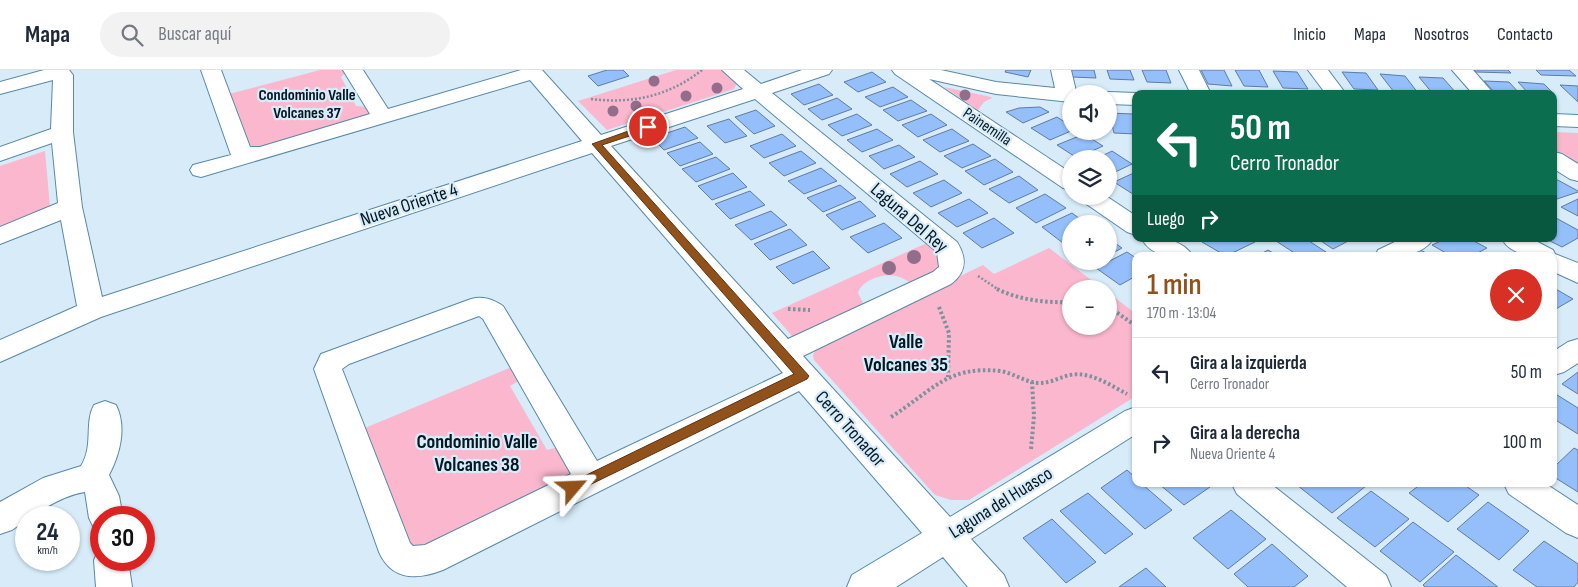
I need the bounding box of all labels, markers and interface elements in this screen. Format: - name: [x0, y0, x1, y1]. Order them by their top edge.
- search box: [100, 12, 450, 57]
- text: Mapa: [25, 20, 70, 49]
- icon: search: [118, 21, 146, 49]
- text: Buscar aquí: [158, 23, 231, 46]
- text: Inicio: [1293, 24, 1326, 45]
- text: Mapa: [1354, 24, 1386, 45]
- text: Nosotros: [1414, 24, 1469, 45]
- text: Contacto: [1497, 24, 1553, 45]
- map controls: [1062, 85, 1117, 335]
- button: sound: [1062, 85, 1117, 140]
- district label: Condominio Valle Volcanes 37: [259, 86, 356, 123]
- street label: Painemilla: [959, 104, 1015, 150]
- pin: [627, 106, 669, 148]
- text: 50 m: [1230, 107, 1291, 150]
- icon: left: [1147, 110, 1212, 175]
- icon: arrive: [634, 113, 662, 141]
- button: layers: [1062, 150, 1117, 205]
- text: Cerro Tronador: [1230, 150, 1339, 177]
- street label: Nueva Oriente 4: [357, 178, 461, 232]
- street label: Laguna Del Rey: [866, 178, 953, 258]
- icon: right: [1195, 205, 1223, 233]
- text: Luego: [1147, 208, 1185, 231]
- button: +: [1062, 215, 1117, 270]
- text: 1 min: [1147, 267, 1202, 303]
- button: close: [1490, 269, 1542, 321]
- button: −: [1062, 280, 1117, 335]
- text: 170 m · 13:04: [1147, 304, 1216, 323]
- district label: Valle Volcanes 35: [864, 330, 948, 377]
- text: Gira a la izquierda: [1190, 352, 1307, 375]
- icon: left: [1147, 359, 1175, 387]
- text: 50 m: [1511, 361, 1542, 384]
- text: Cerro Tronador: [1190, 375, 1269, 394]
- street label: Cerro Tronador: [810, 386, 890, 472]
- text: Gira a la derecha: [1190, 422, 1300, 445]
- icon: right: [1147, 429, 1175, 457]
- district label: Condominio Valle Volcanes 38: [416, 430, 538, 477]
- text: 100 m: [1503, 431, 1542, 454]
- text: Nueva Oriente 4: [1190, 445, 1275, 464]
- position arrow: [546, 461, 598, 513]
- street label: Laguna del Huasco: [945, 462, 1057, 544]
- speed limit sign: 30: [90, 506, 155, 571]
- text: 24: [36, 517, 59, 548]
- text: km/h: [37, 543, 58, 558]

